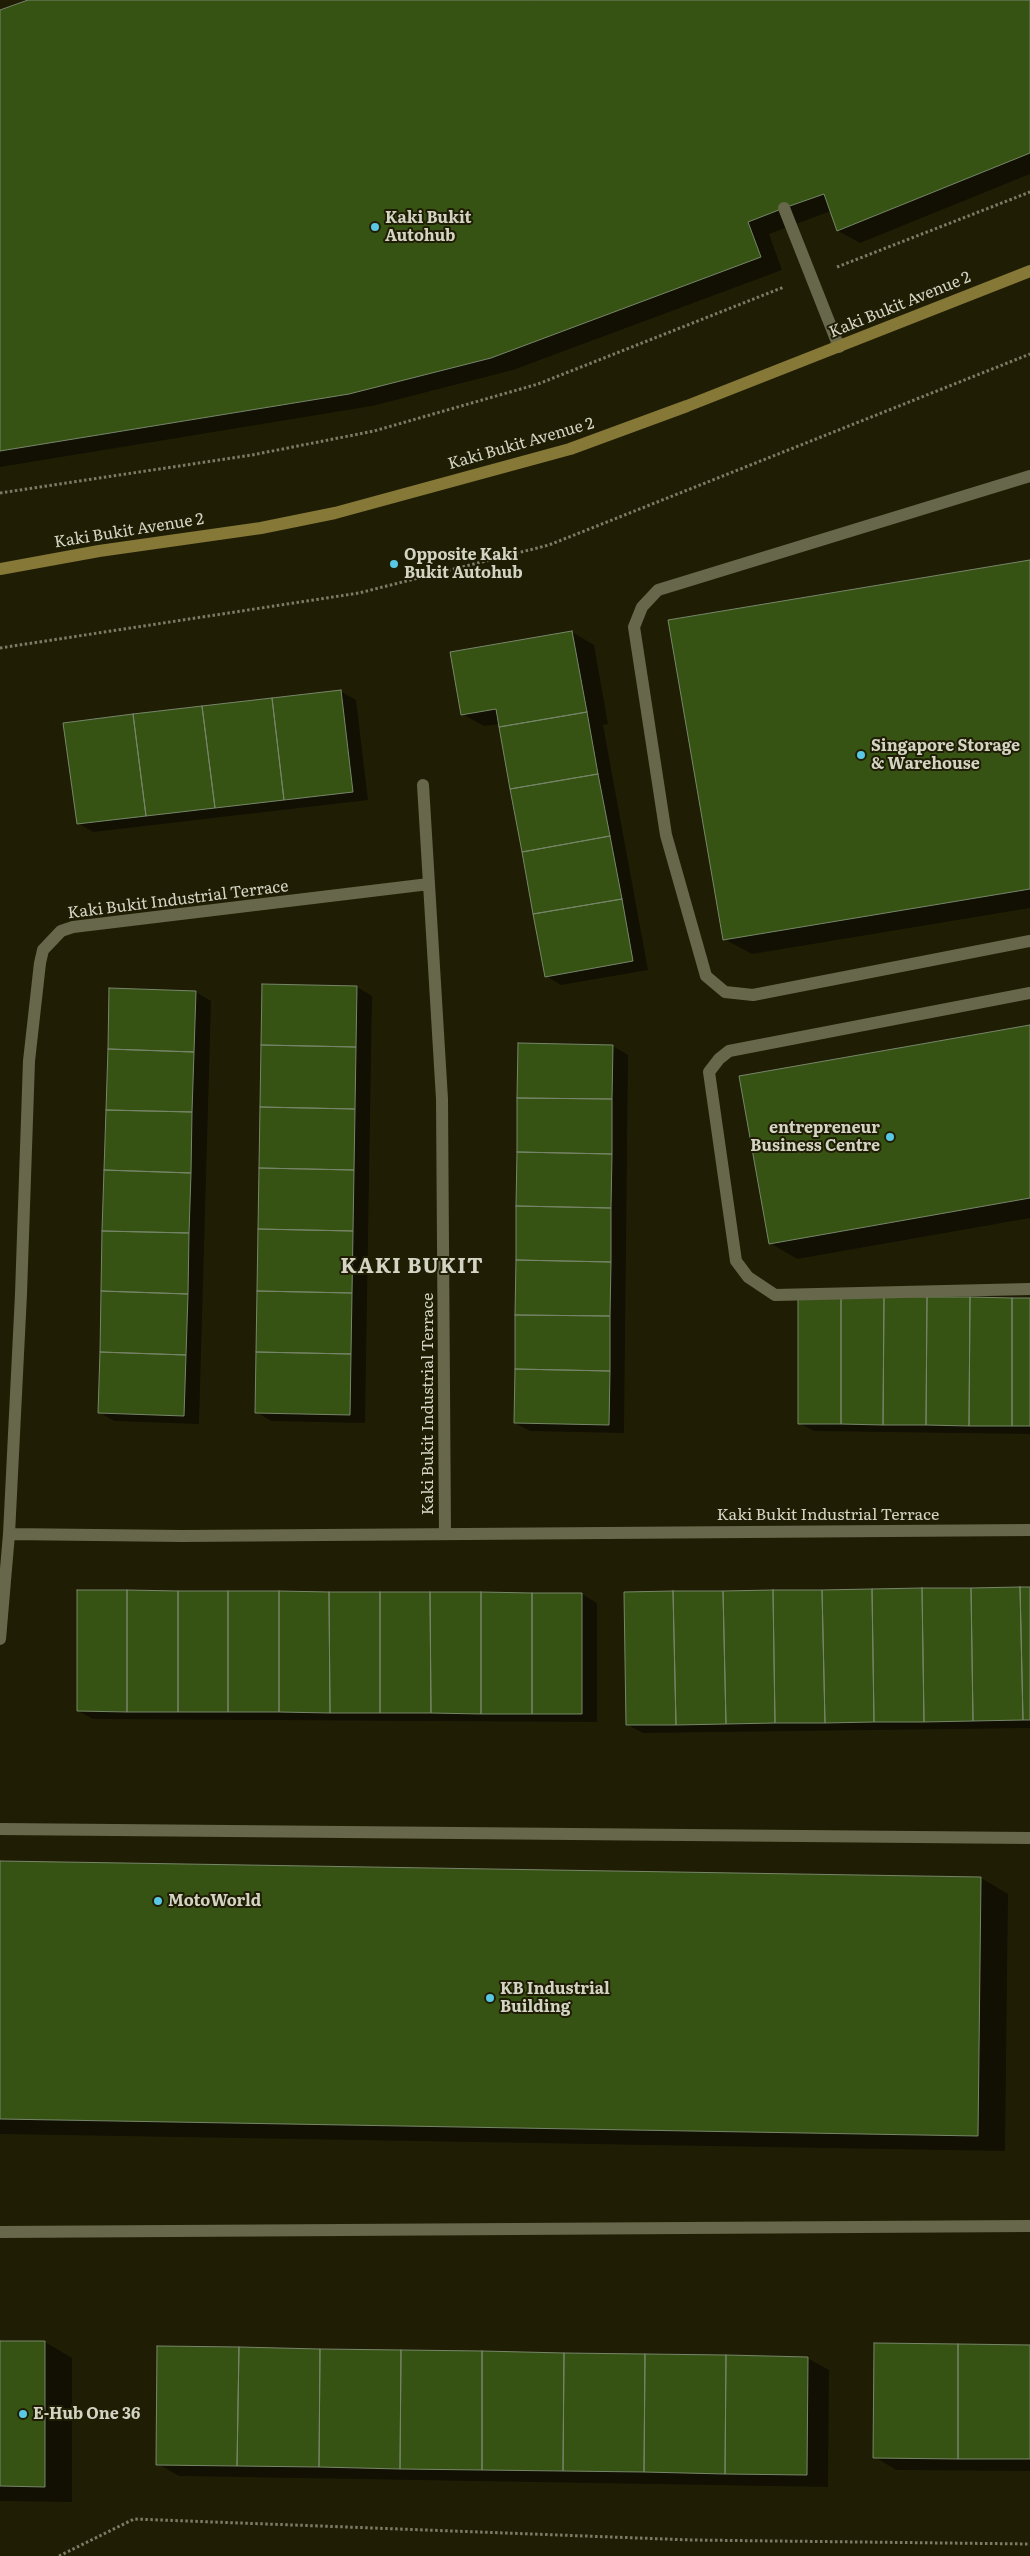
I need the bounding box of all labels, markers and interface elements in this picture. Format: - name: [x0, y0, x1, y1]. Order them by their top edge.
- place label: Kaki Bukit Autohub: [385, 208, 471, 246]
- marker: Kaki Bukit Autohub: [369, 221, 381, 233]
- street label: Kaki Bukit Avenue 2: [826, 268, 974, 342]
- street label: Kaki Bukit Avenue 2: [446, 414, 596, 474]
- street label: Kaki Bukit Avenue 2: [53, 510, 205, 552]
- place label: Opposite Kaki Bukit Autohub: [404, 545, 523, 583]
- marker: Opposite Kaki Bukit Autohub: [388, 558, 400, 570]
- place label: Singapore Storage & Warehouse: [871, 736, 1020, 774]
- marker: Singapore Storage & Warehouse: [855, 749, 867, 761]
- street label: Kaki Bukit Industrial Terrace: [66, 877, 290, 923]
- place label: entrepreneur Business Centre: [750, 1118, 880, 1156]
- marker: entrepreneur Business Centre: [884, 1131, 896, 1143]
- district label: KAKI BUKIT: [339, 1254, 485, 1280]
- street label: Kaki Bukit Industrial Terrace: [418, 1293, 438, 1515]
- street label: Kaki Bukit Industrial Terrace: [717, 1505, 939, 1525]
- place label: MotoWorld: [168, 1891, 261, 1911]
- marker: MotoWorld: [152, 1895, 164, 1907]
- place label: KB Industrial Building: [500, 1979, 610, 2017]
- marker: KB Industrial Building: [484, 1992, 496, 2004]
- place label: E-Hub One 36: [33, 2404, 140, 2424]
- marker: E-Hub One 36: [17, 2408, 29, 2420]

